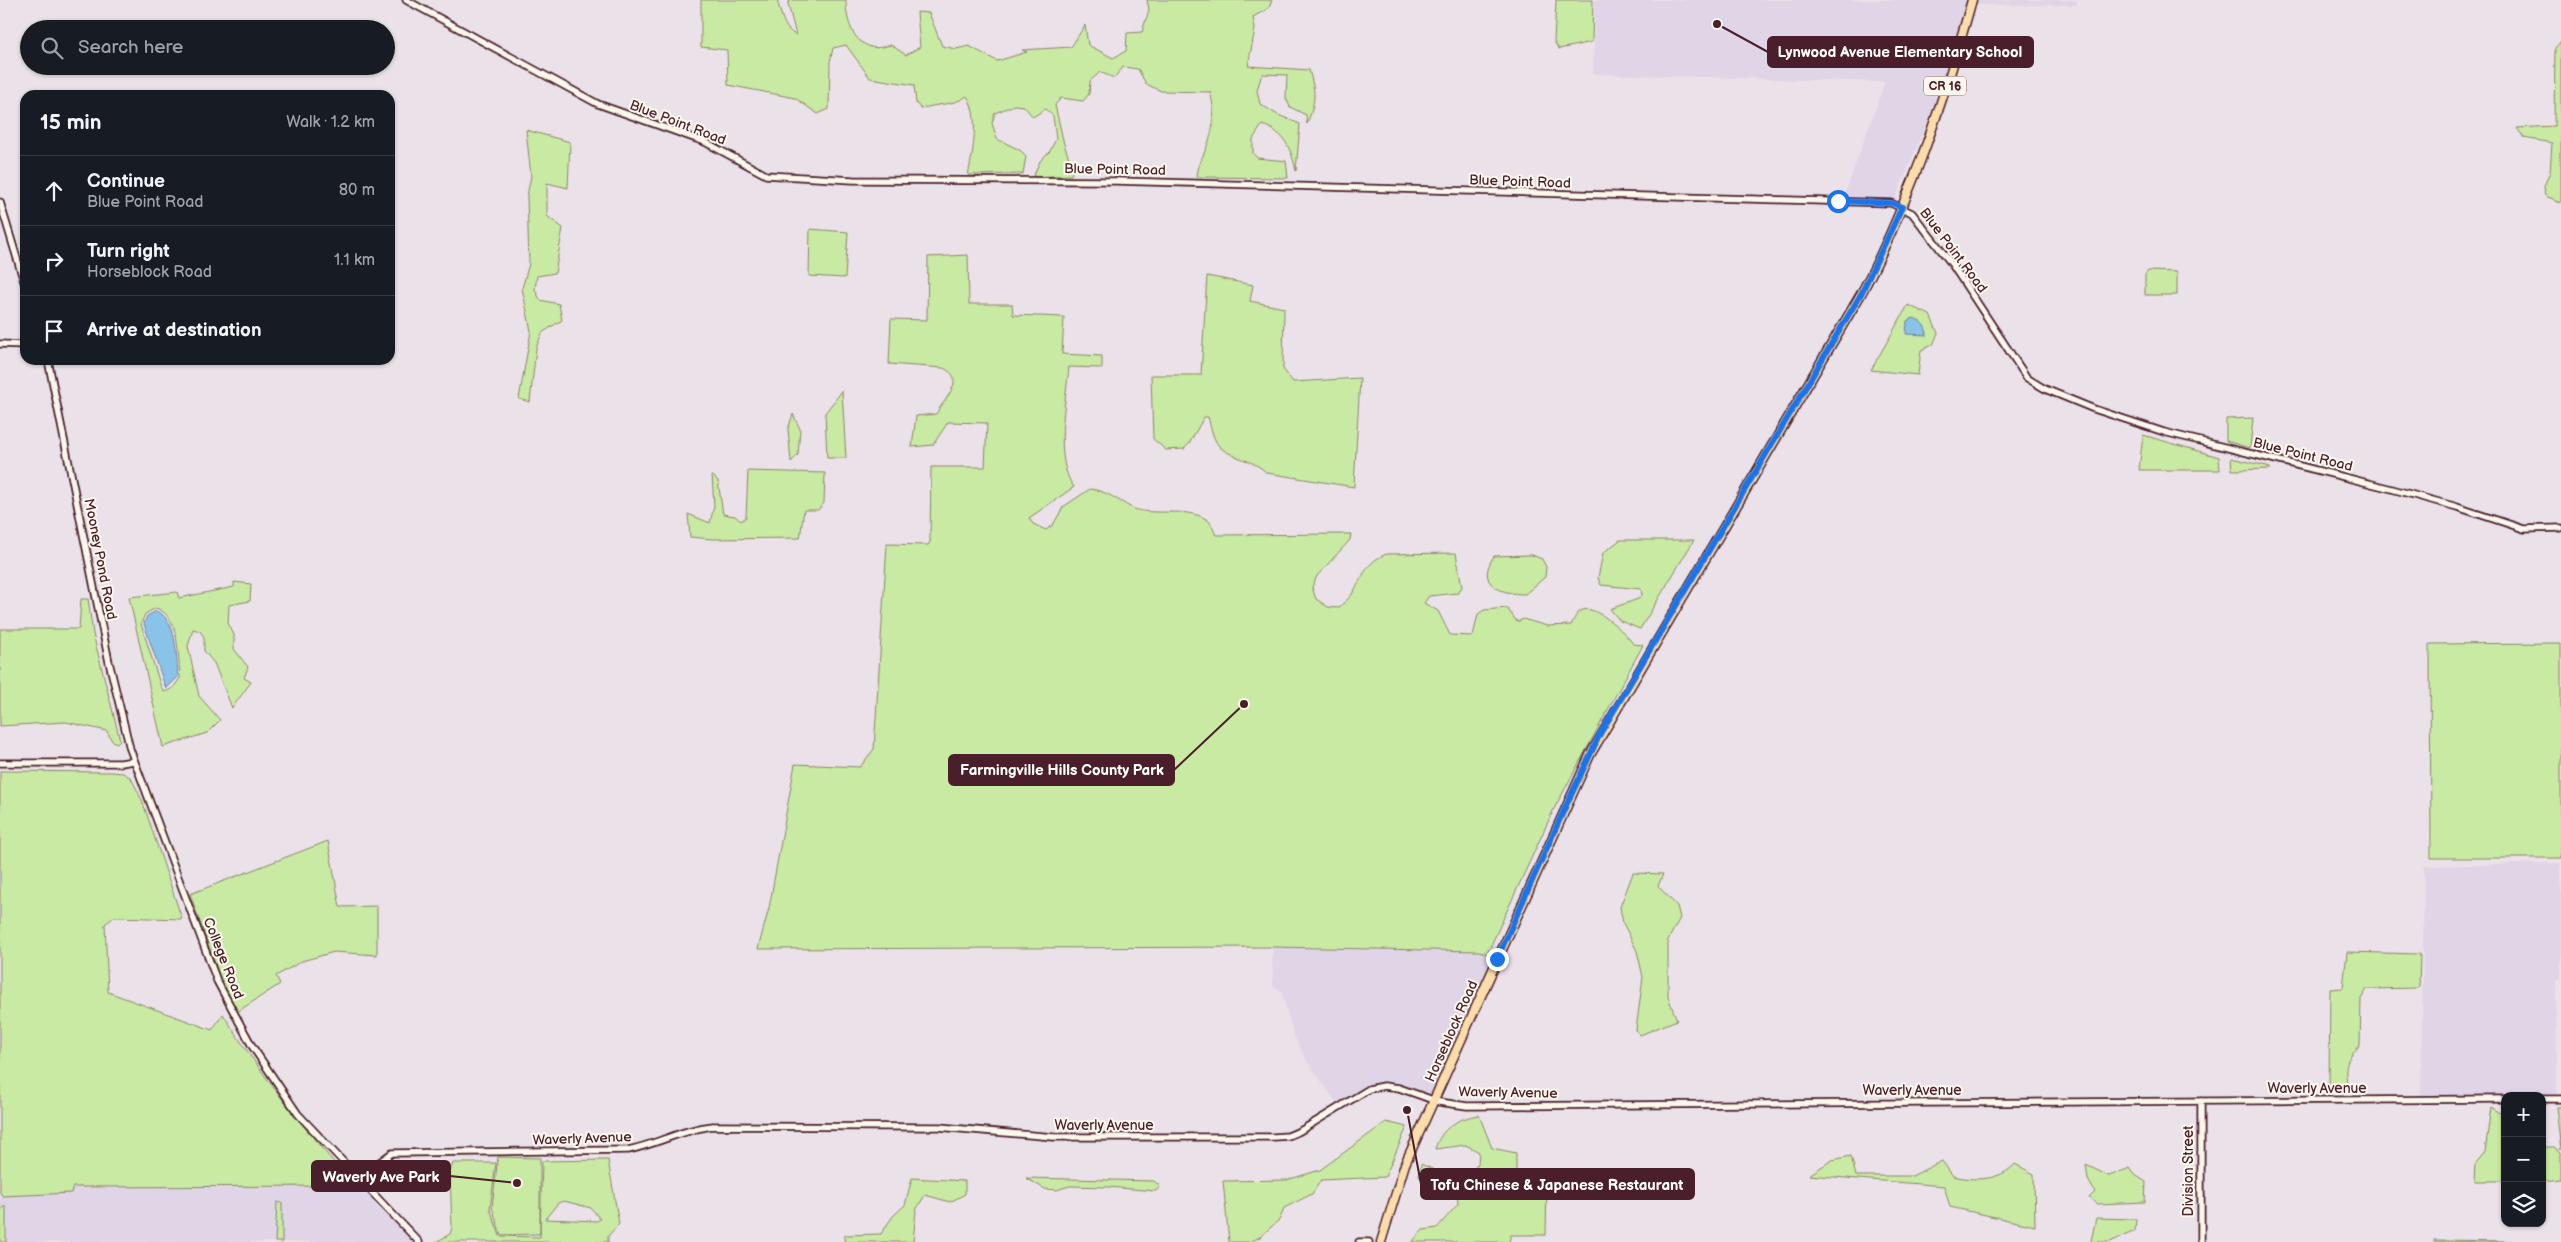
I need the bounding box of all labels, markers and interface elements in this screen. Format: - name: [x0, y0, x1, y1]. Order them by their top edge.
- search box: [20, 20, 395, 75]
- icon: search: [38, 34, 66, 62]
- text: Search here: [78, 36, 183, 59]
- callout: Lynwood Avenue Elementary School: [1768, 37, 2033, 67]
- text: Lynwood Avenue Elementary School: [1778, 43, 2022, 62]
- road number: CR 16: [1924, 76, 1966, 95]
- street label: Blue Point Road: [627, 96, 728, 149]
- text: 15 min: [40, 110, 101, 135]
- text: Walk · 1.2 km: [286, 113, 375, 132]
- street label: Blue Point Road: [1064, 160, 1166, 179]
- text: Continue: [87, 170, 165, 193]
- street label: Blue Point Road: [1469, 171, 1571, 192]
- icon: ahead: [40, 177, 68, 205]
- text: 80 m: [339, 181, 375, 200]
- route start: [1827, 190, 1850, 213]
- text: Blue Point Road: [87, 193, 203, 212]
- street label: Blue Point Road: [1916, 204, 1991, 296]
- text: Turn right: [87, 240, 170, 263]
- icon: right: [40, 247, 68, 275]
- text: 1.1 km: [334, 251, 375, 270]
- text: Horseblock Road: [87, 263, 212, 282]
- icon: arrive: [40, 317, 68, 345]
- text: Arrive at destination: [87, 319, 262, 342]
- street label: Blue Point Road: [2251, 434, 2354, 475]
- street label: Mooney Pond Road: [80, 497, 121, 621]
- callout: Farmingville Hills County Park: [949, 755, 1174, 785]
- text: Farmingville Hills County Park: [960, 761, 1164, 780]
- street label: College Road: [199, 915, 248, 1001]
- route end: [1486, 948, 1509, 971]
- street label: Horseblock Road: [1421, 978, 1481, 1085]
- street label: Waverly Avenue: [2267, 1080, 2367, 1097]
- street label: Waverly Avenue: [1862, 1082, 1962, 1099]
- street label: Waverly Avenue: [1458, 1083, 1558, 1102]
- map controls: [2501, 1092, 2546, 1227]
- button: +: [2501, 1092, 2546, 1137]
- street label: Waverly Avenue: [1054, 1117, 1154, 1134]
- street label: Division Street: [2180, 1125, 2197, 1217]
- street label: Waverly Avenue: [532, 1128, 632, 1149]
- button: −: [2501, 1137, 2546, 1182]
- callout: Waverly Ave Park: [312, 1161, 450, 1191]
- text: Waverly Ave Park: [323, 1168, 440, 1187]
- callout: Tofu Chinese & Japanese Restaurant: [1421, 1169, 1694, 1199]
- text: Tofu Chinese & Japanese Restaurant: [1431, 1176, 1683, 1195]
- button: layers: [2501, 1182, 2546, 1227]

